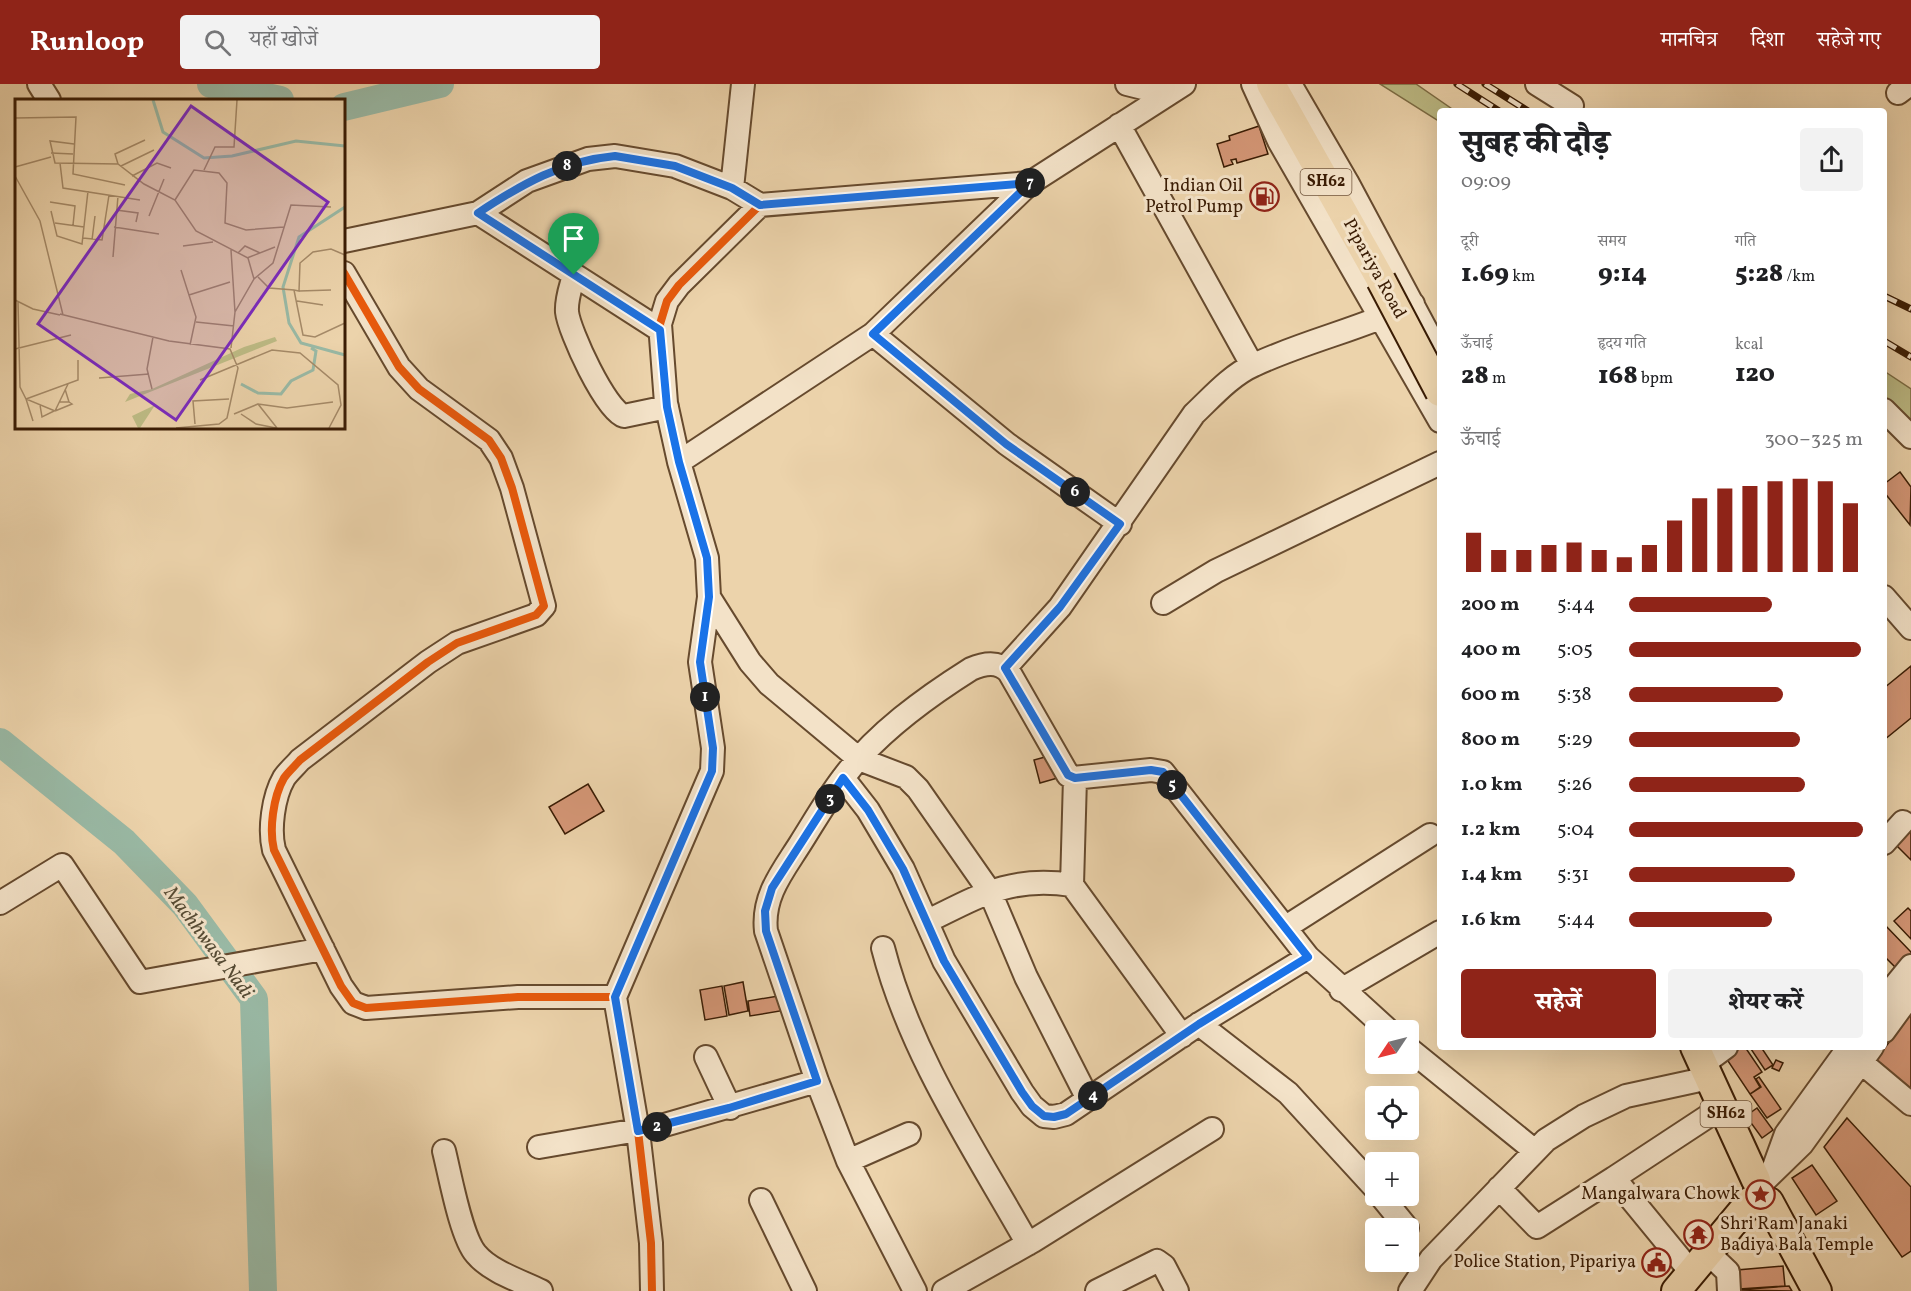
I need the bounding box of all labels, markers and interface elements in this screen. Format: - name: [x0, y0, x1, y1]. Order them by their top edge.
- search box: [180, 15, 600, 69]
- text: Runloop: [30, 23, 144, 62]
- text: यहाँ खोजें: [249, 25, 318, 56]
- icon: search: [201, 26, 234, 59]
- text: मानचित्र: [1661, 26, 1718, 55]
- text: दिशा: [1751, 26, 1784, 55]
- text: सहेजे गए: [1817, 26, 1881, 55]
- inset map: [15, 99, 345, 429]
- text: सुबह की दौड़: [1461, 122, 1610, 168]
- button: share: [1800, 128, 1863, 191]
- pin: 8: [552, 151, 582, 181]
- text: 8: [563, 155, 571, 177]
- pin: 7: [1015, 168, 1045, 198]
- text: 09:09: [1461, 168, 1511, 196]
- road number: SH62: [1300, 169, 1352, 195]
- text: 7: [1026, 172, 1034, 194]
- place label: Indian Oil Petrol Pump: [1145, 174, 1243, 220]
- fuel station icon: Indian Oil Petrol Pump: [1248, 180, 1280, 212]
- pin: [548, 213, 599, 275]
- street label: Pipariya Road: [1336, 214, 1412, 324]
- icon: arrive: [557, 222, 590, 255]
- text: दूरी: [1461, 231, 1478, 253]
- text: समय: [1598, 231, 1626, 253]
- text: गति: [1735, 231, 1756, 253]
- text: 1.69: [1461, 256, 1509, 292]
- text: 9:14: [1598, 256, 1647, 292]
- text: 5:28: [1735, 256, 1783, 292]
- text: km: [1509, 266, 1535, 288]
- text: /km: [1783, 266, 1815, 288]
- text: ऊँचाई: [1461, 333, 1493, 355]
- text: हृदय गति: [1598, 333, 1646, 355]
- text: kcal: [1735, 334, 1763, 356]
- text: 120: [1735, 356, 1775, 392]
- text: 28: [1461, 358, 1489, 394]
- text: 168: [1598, 358, 1638, 394]
- text: m: [1489, 368, 1506, 390]
- text: bpm: [1638, 368, 1673, 390]
- text: ऊँचाई: [1461, 426, 1500, 454]
- text: 300–325 m: [1764, 426, 1863, 454]
- pin: 6: [1060, 477, 1090, 507]
- text: 6: [1071, 481, 1079, 503]
- text: 200 m: [1461, 591, 1519, 619]
- text: 5:44: [1557, 591, 1595, 619]
- text: 400 m: [1461, 636, 1521, 664]
- text: 5:05: [1557, 636, 1593, 664]
- text: 600 m: [1461, 681, 1520, 709]
- text: 5:38: [1557, 681, 1592, 709]
- pin: 1: [690, 682, 720, 712]
- text: 1: [702, 686, 708, 708]
- text: 800 m: [1461, 726, 1520, 754]
- text: 5:29: [1557, 726, 1592, 754]
- pin: 5: [1157, 770, 1187, 800]
- text: 1.0 km: [1461, 771, 1523, 799]
- text: 5:26: [1557, 771, 1592, 799]
- text: 5: [1168, 774, 1176, 796]
- pin: 3: [815, 784, 845, 814]
- text: 3: [826, 788, 834, 810]
- text: 1.2 km: [1461, 816, 1521, 844]
- text: 5:04: [1557, 816, 1595, 844]
- text: 1.4 km: [1461, 861, 1522, 889]
- text: 5:31: [1557, 861, 1589, 889]
- water label: Machhwasa Nadi: [156, 880, 260, 1006]
- text: 1.6 km: [1461, 906, 1521, 934]
- text: 5:44: [1557, 906, 1595, 934]
- button: सहेजें: [1461, 969, 1656, 1038]
- button: शेयर करें: [1668, 969, 1863, 1038]
- north arrow: [1365, 1020, 1419, 1074]
- map controls: [1365, 1020, 1419, 1272]
- pin: 4: [1078, 1081, 1108, 1111]
- text: 4: [1088, 1085, 1098, 1107]
- button: locate: [1365, 1086, 1419, 1140]
- road number: SH62: [1700, 1101, 1752, 1127]
- pin: 2: [642, 1112, 672, 1142]
- text: 2: [653, 1116, 661, 1138]
- button: +: [1365, 1152, 1419, 1206]
- place icon: Mangalwara Chowk: [1745, 1178, 1777, 1210]
- place label: Mangalwara Chowk: [1581, 1182, 1740, 1207]
- place label: Shri Ram Janaki Badiya Bala Temple: [1720, 1212, 1873, 1258]
- button: −: [1365, 1218, 1419, 1272]
- temple icon: Shri Ram Janaki Badiya Bala Temple: [1683, 1218, 1715, 1250]
- public building icon: Police Station, Pipariya: [1641, 1246, 1673, 1278]
- place label: Police Station, Pipariya: [1453, 1250, 1636, 1275]

